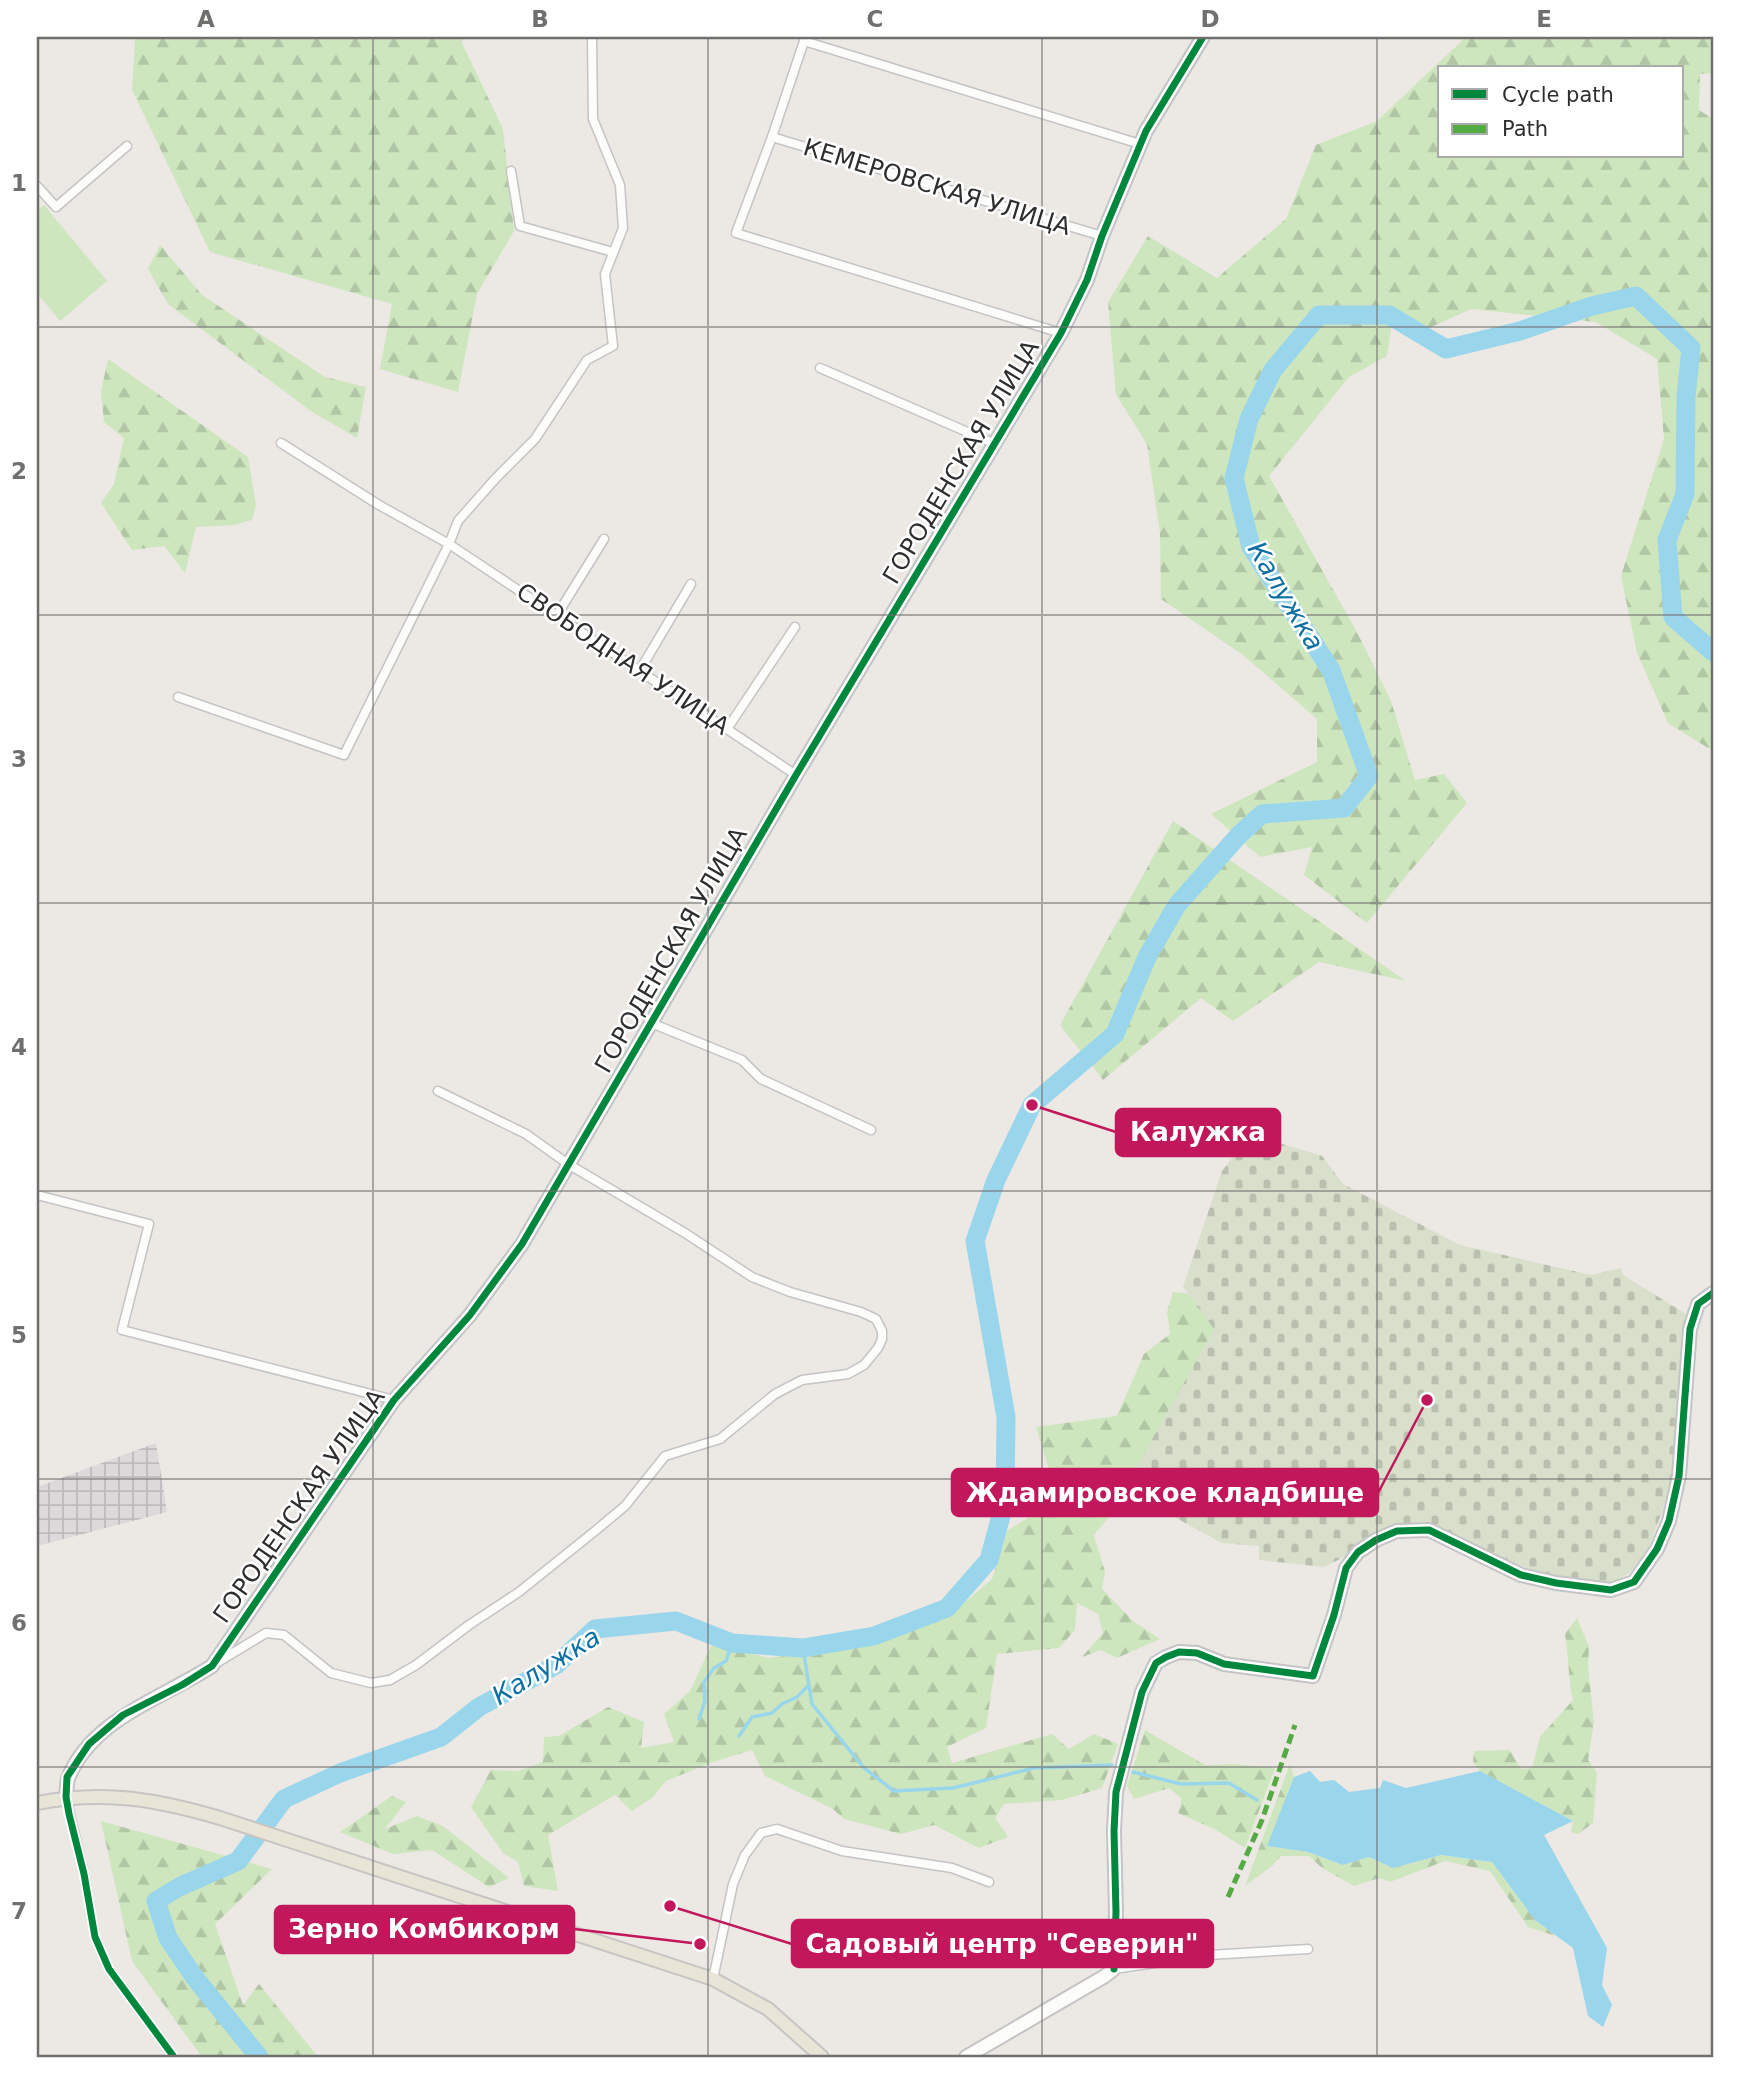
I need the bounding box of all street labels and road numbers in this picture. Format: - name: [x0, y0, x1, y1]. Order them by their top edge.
- street label: КЕМЕРОВСКАЯ УЛИЦА: [800, 133, 1075, 241]
- street label: ГОРОДЕНСКАЯ УЛИЦА: [877, 335, 1045, 589]
- street label: СВОБОДНАЯ УЛИЦА: [511, 577, 735, 741]
- street label: ГОРОДЕНСКАЯ УЛИЦА: [589, 822, 753, 1078]
- street label: ГОРОДЕНСКАЯ УЛИЦА: [208, 1383, 391, 1628]

